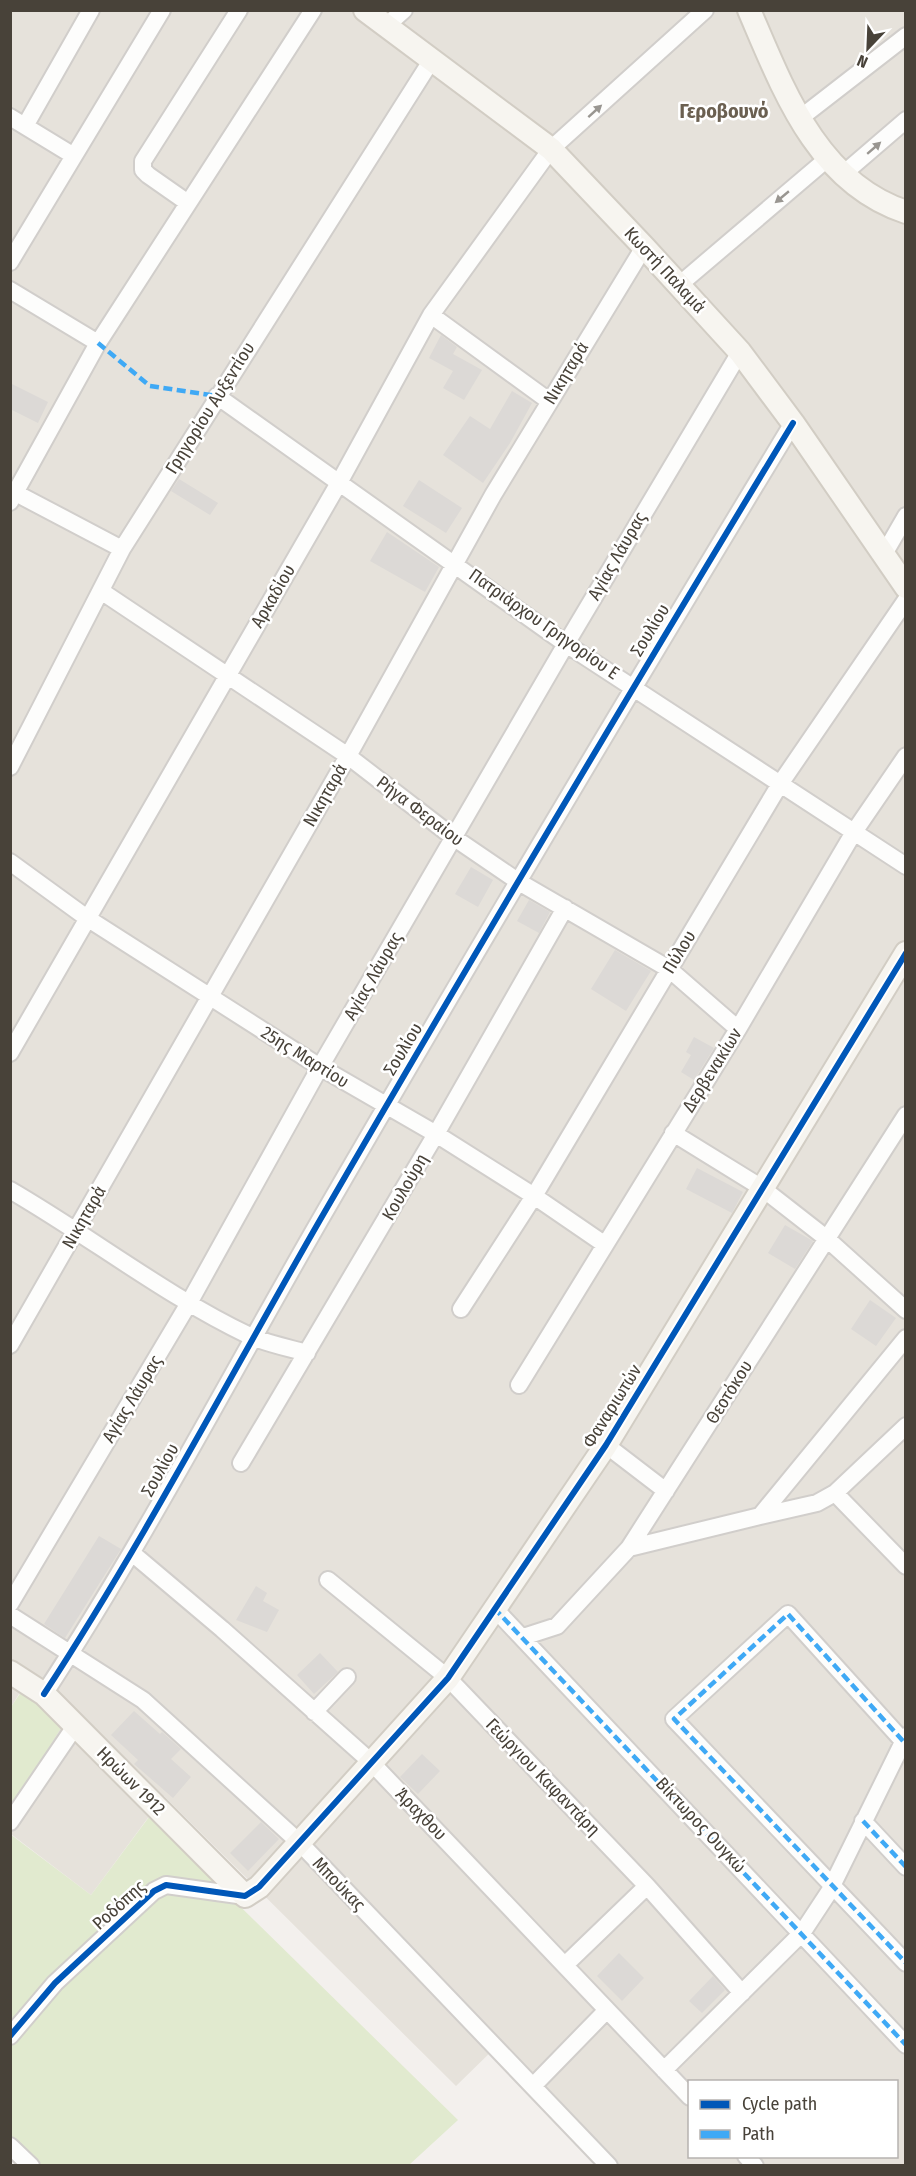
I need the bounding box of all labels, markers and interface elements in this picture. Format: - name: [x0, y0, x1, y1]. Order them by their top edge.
- north arrow: [838, 18, 898, 78]
- text: N: [854, 51, 870, 72]
- district label: Γεροβουνό: [679, 99, 769, 123]
- one-way arrow: [587, 105, 602, 118]
- one-way arrow: [866, 142, 881, 155]
- one-way arrow: [775, 190, 790, 203]
- street label: Κωστή Παλαμά: [619, 222, 711, 318]
- street label: Γρηγορίου Αυξεντίου: [161, 338, 259, 478]
- street label: Νικηταρά: [539, 338, 593, 408]
- street label: Αγίας Λάυρας: [583, 508, 651, 604]
- street label: Αρκαδίου: [246, 560, 300, 632]
- street label: Πατριάρχου Γρηγορίου Ε: [465, 564, 623, 684]
- street label: Σουλίου: [626, 600, 674, 660]
- street label: Νικηταρά: [298, 760, 352, 830]
- street label: Ρήγα Φεραίου: [372, 771, 468, 851]
- street label: Πύλου: [658, 926, 700, 978]
- street label: Αγίας Λάυρας: [339, 928, 407, 1024]
- street label: Σουλίου: [379, 1019, 427, 1079]
- street label: 25ης Μαρτίου: [257, 1021, 353, 1093]
- street label: Δερβενακίων: [677, 1024, 747, 1116]
- street label: Κουλούρη: [377, 1150, 433, 1224]
- street label: Νικηταρά: [57, 1182, 111, 1252]
- street label: Αγίας Λάυρας: [97, 1351, 167, 1447]
- street label: Θεοτόκου: [701, 1356, 757, 1428]
- street label: Φαναριωτών: [578, 1360, 646, 1452]
- street label: Σουλίου: [136, 1440, 184, 1500]
- street label: Γεώργιου Καφαντάρη: [481, 1714, 605, 1840]
- street label: Ηρώων 1912: [92, 1742, 170, 1820]
- street label: Βίκτωρος Ουγκώ: [651, 1773, 751, 1877]
- street label: Άραχθου: [391, 1783, 451, 1845]
- street label: Μπούκας: [308, 1852, 370, 1916]
- street label: Ροδόπης: [88, 1875, 150, 1935]
- legend: [688, 2080, 898, 2158]
- text: Cycle path: [742, 2093, 817, 2115]
- text: Path: [742, 2123, 775, 2145]

